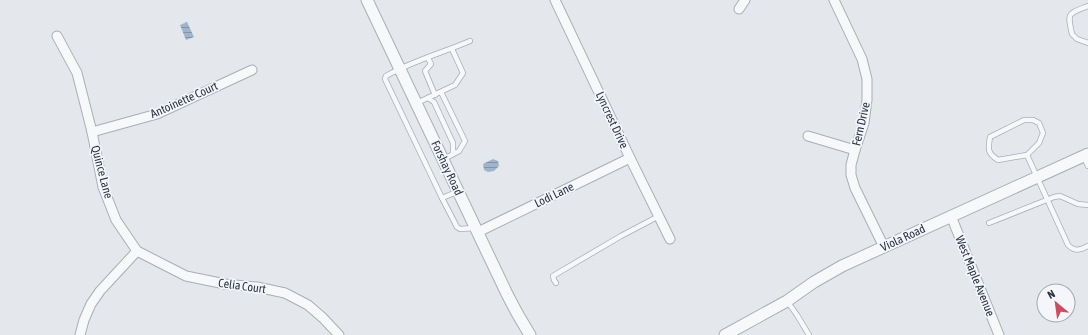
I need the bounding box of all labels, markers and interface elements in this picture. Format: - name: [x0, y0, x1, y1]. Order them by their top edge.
- street label: Antoinette Court: [148, 79, 220, 121]
- street label: Lyncrest Drive: [593, 89, 631, 151]
- street label: Fern Drive: [849, 101, 873, 147]
- street label: Forshay Road: [428, 138, 466, 198]
- street label: Quince Lane: [88, 144, 116, 200]
- street label: Lodi Lane: [532, 180, 576, 210]
- street label: Viola Road: [878, 222, 928, 254]
- street label: West Maple Avenue: [952, 234, 998, 318]
- street label: Celia Court: [217, 276, 267, 296]
- north arrow: [1036, 283, 1076, 323]
- text: N: [1045, 287, 1057, 301]

